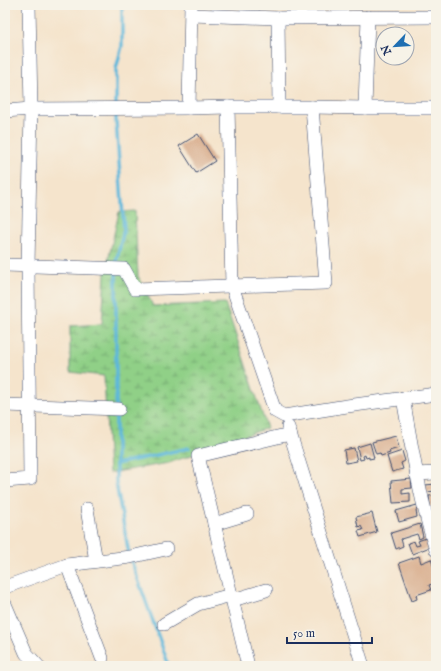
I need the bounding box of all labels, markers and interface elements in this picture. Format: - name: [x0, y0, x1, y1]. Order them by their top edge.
- north arrow: [375, 26, 415, 66]
- text: N: [378, 42, 396, 58]
- scale bar: [287, 619, 372, 645]
- text: 50 m: [293, 626, 315, 641]

